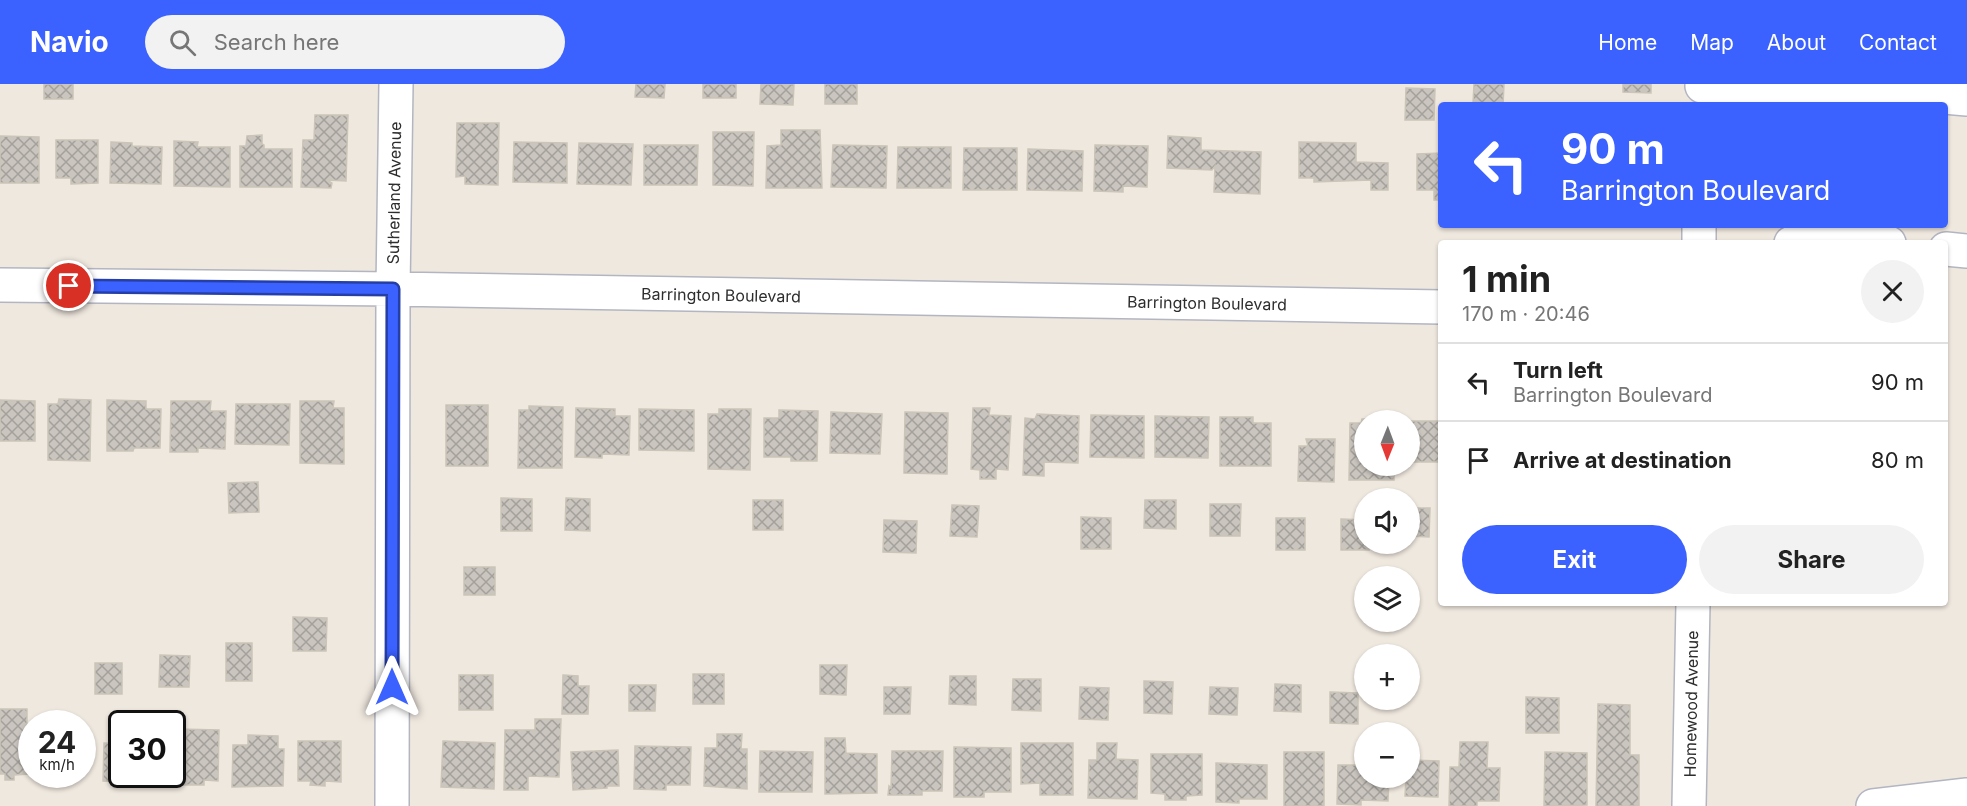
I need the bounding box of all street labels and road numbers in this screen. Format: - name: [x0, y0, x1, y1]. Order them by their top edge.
- street label: Sutherland Avenue: [383, 121, 405, 265]
- street label: Barrington Boulevard: [641, 284, 801, 306]
- street label: Barrington Boulevard: [1127, 292, 1287, 314]
- street label: Homewood Avenue: [1680, 630, 1702, 778]

